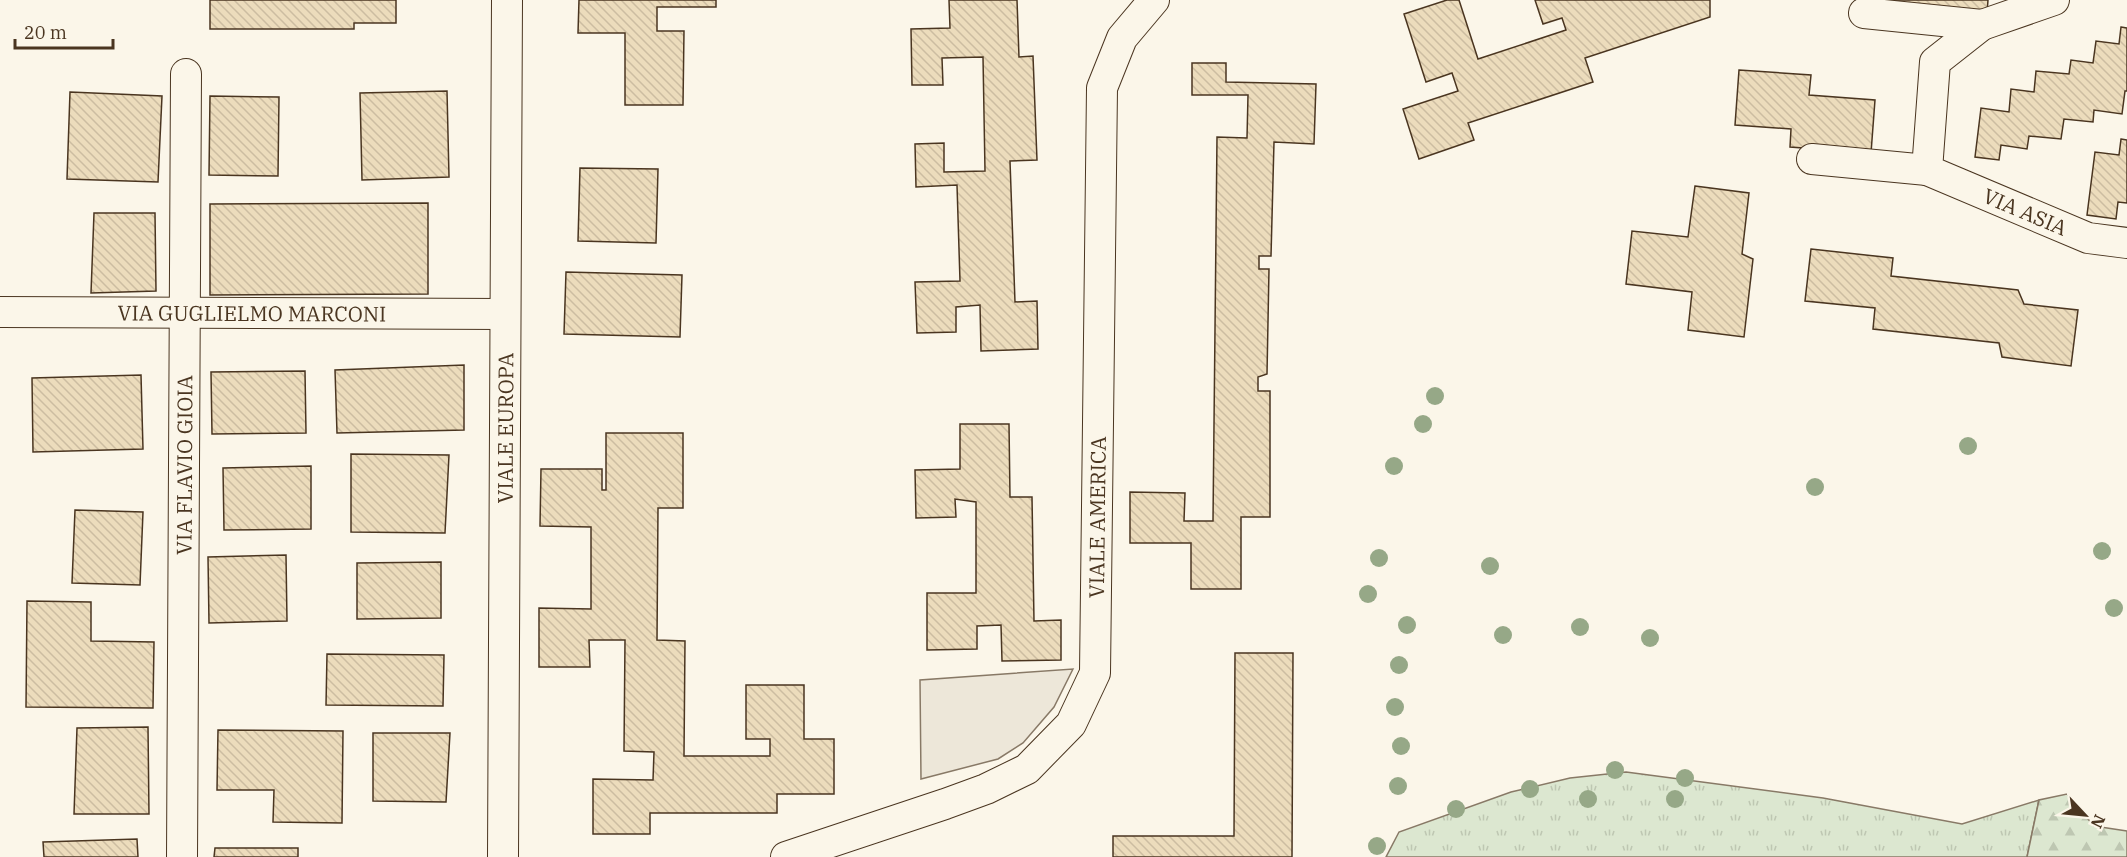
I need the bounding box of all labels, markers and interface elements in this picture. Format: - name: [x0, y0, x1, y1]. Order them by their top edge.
- scale bar: [15, 12, 112, 50]
- text: 20 m: [24, 21, 67, 44]
- street label: VIA ASIA: [1979, 181, 2072, 242]
- street label: VIA GUGLIELMO MARCONI: [118, 298, 386, 328]
- street label: VIALE EUROPA: [491, 352, 519, 504]
- street label: VIA FLAVIO GIOIA: [170, 374, 198, 555]
- street label: VIALE AMERICA: [1082, 436, 1112, 598]
- north arrow: [2055, 785, 2115, 845]
- text: N: [2087, 812, 2110, 832]

